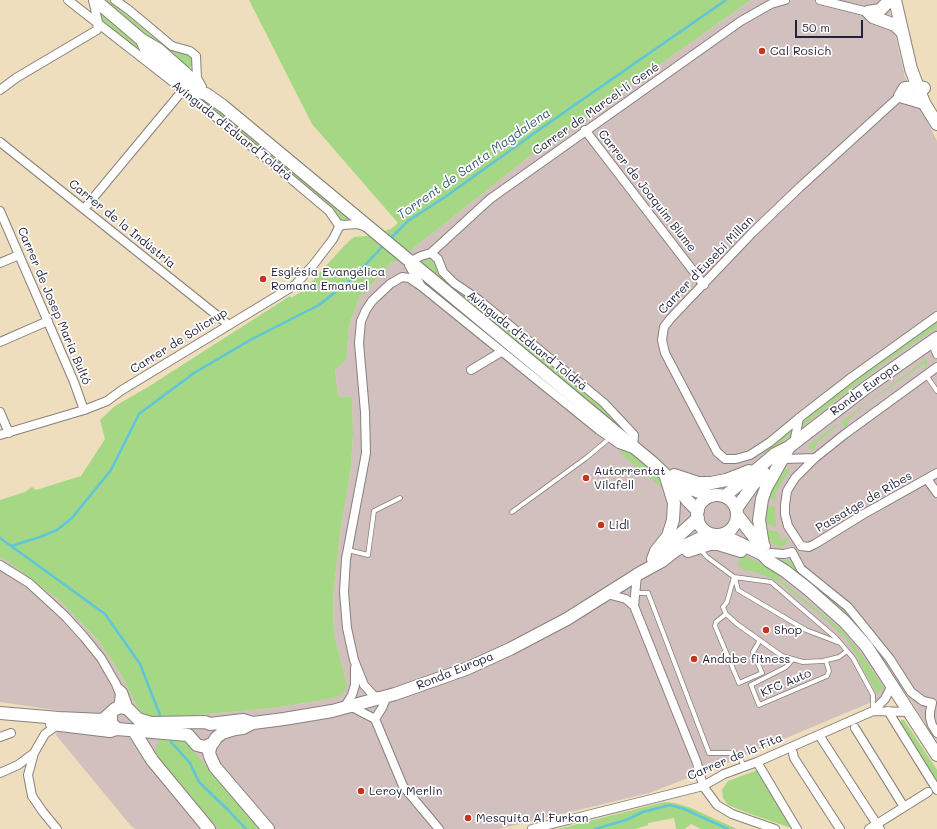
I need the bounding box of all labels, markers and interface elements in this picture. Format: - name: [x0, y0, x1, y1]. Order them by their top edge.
- scale bar: [797, 12, 865, 38]
- text: 50 m: [802, 19, 830, 35]
- place label: Cal Rosich: [770, 44, 831, 58]
- marker: Cal Rosich: [757, 46, 767, 56]
- street label: Carrer de Marcel·lí Gené: [530, 60, 662, 158]
- street label: Avinguda d'Eduard Toldrà: [169, 78, 295, 184]
- water label: Torrent de Santa Magdalena: [395, 105, 553, 223]
- street label: Carrer de Joaquim Blume: [595, 127, 699, 255]
- street label: Carrer de la Indústria: [66, 177, 178, 271]
- street label: Carrer d'Eusebi Millan: [655, 213, 757, 317]
- street label: Carrer de Josep Maria Bultó: [14, 225, 94, 387]
- place label: Església Evangèlica Romana Emanuel: [271, 265, 385, 293]
- marker: Església Evangèlica Romana Emanuel: [258, 274, 268, 284]
- street label: Avinguda d'Eduard Toldrà: [464, 288, 590, 394]
- street label: Carrer de Solicrup: [128, 305, 230, 377]
- street label: Ronda Europa: [828, 359, 902, 419]
- place label: Autorrentat Vilafell: [594, 464, 665, 492]
- street label: Passatge de Ribes: [813, 469, 915, 535]
- marker: Autorrentat Vilafell: [581, 473, 591, 483]
- place label: Lidl: [609, 518, 630, 532]
- marker: Lidl: [596, 520, 606, 530]
- place label: Shop: [774, 623, 802, 637]
- marker: Shop: [761, 625, 771, 635]
- street label: Ronda Europa: [414, 649, 496, 693]
- place label: Andabe fitness: [702, 652, 790, 666]
- marker: Andabe fitness: [689, 654, 699, 664]
- street label: KFC Auto: [758, 666, 814, 700]
- street label: Carrer de la Fita: [685, 730, 785, 784]
- place label: Leroy Merlin: [369, 784, 442, 798]
- marker: Leroy Merlin: [356, 786, 366, 796]
- place label: Mesquita Al Furkan: [476, 811, 588, 825]
- marker: Mesquita Al Furkan: [463, 813, 473, 823]

